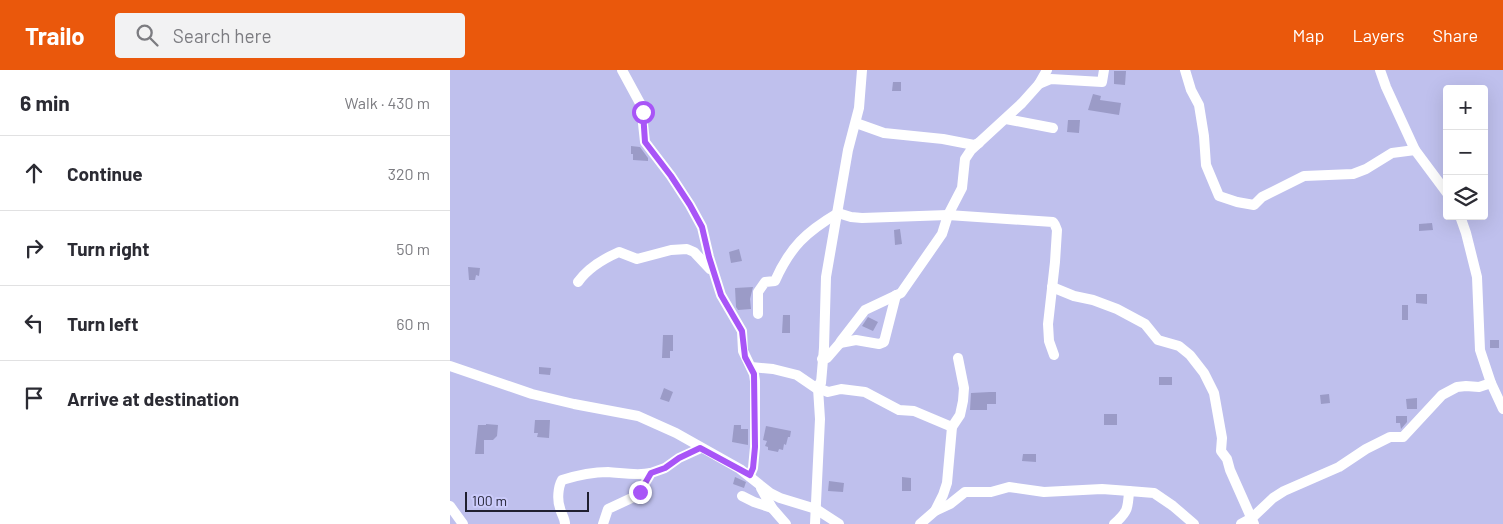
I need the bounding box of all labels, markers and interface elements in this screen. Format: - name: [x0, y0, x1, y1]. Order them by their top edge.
- search box: [115, 13, 465, 58]
- text: Trailo: [25, 21, 85, 50]
- icon: search: [133, 21, 161, 49]
- text: Search here: [173, 24, 272, 47]
- text: Map: [1292, 24, 1324, 46]
- text: Layers: [1352, 24, 1405, 46]
- text: Share: [1433, 24, 1478, 46]
- map controls: [1443, 85, 1488, 220]
- button: +: [1443, 85, 1488, 130]
- text: 6 min: [20, 90, 70, 115]
- text: Walk · 430 m: [345, 93, 430, 112]
- route start: [632, 101, 655, 124]
- button: −: [1443, 130, 1488, 175]
- icon: ahead: [20, 159, 48, 187]
- text: Continue: [67, 162, 143, 185]
- text: 320 m: [388, 164, 430, 183]
- button: layers: [1443, 175, 1488, 220]
- icon: right: [20, 234, 48, 262]
- text: Turn right: [67, 237, 149, 260]
- text: 50 m: [396, 239, 430, 258]
- icon: left: [20, 309, 48, 337]
- text: Turn left: [67, 312, 138, 335]
- text: 60 m: [396, 314, 430, 333]
- icon: arrive: [20, 384, 48, 412]
- text: Arrive at destination: [67, 387, 239, 410]
- route end: [629, 481, 652, 504]
- scale bar: [465, 489, 589, 512]
- text: 100 m: [472, 492, 507, 509]

